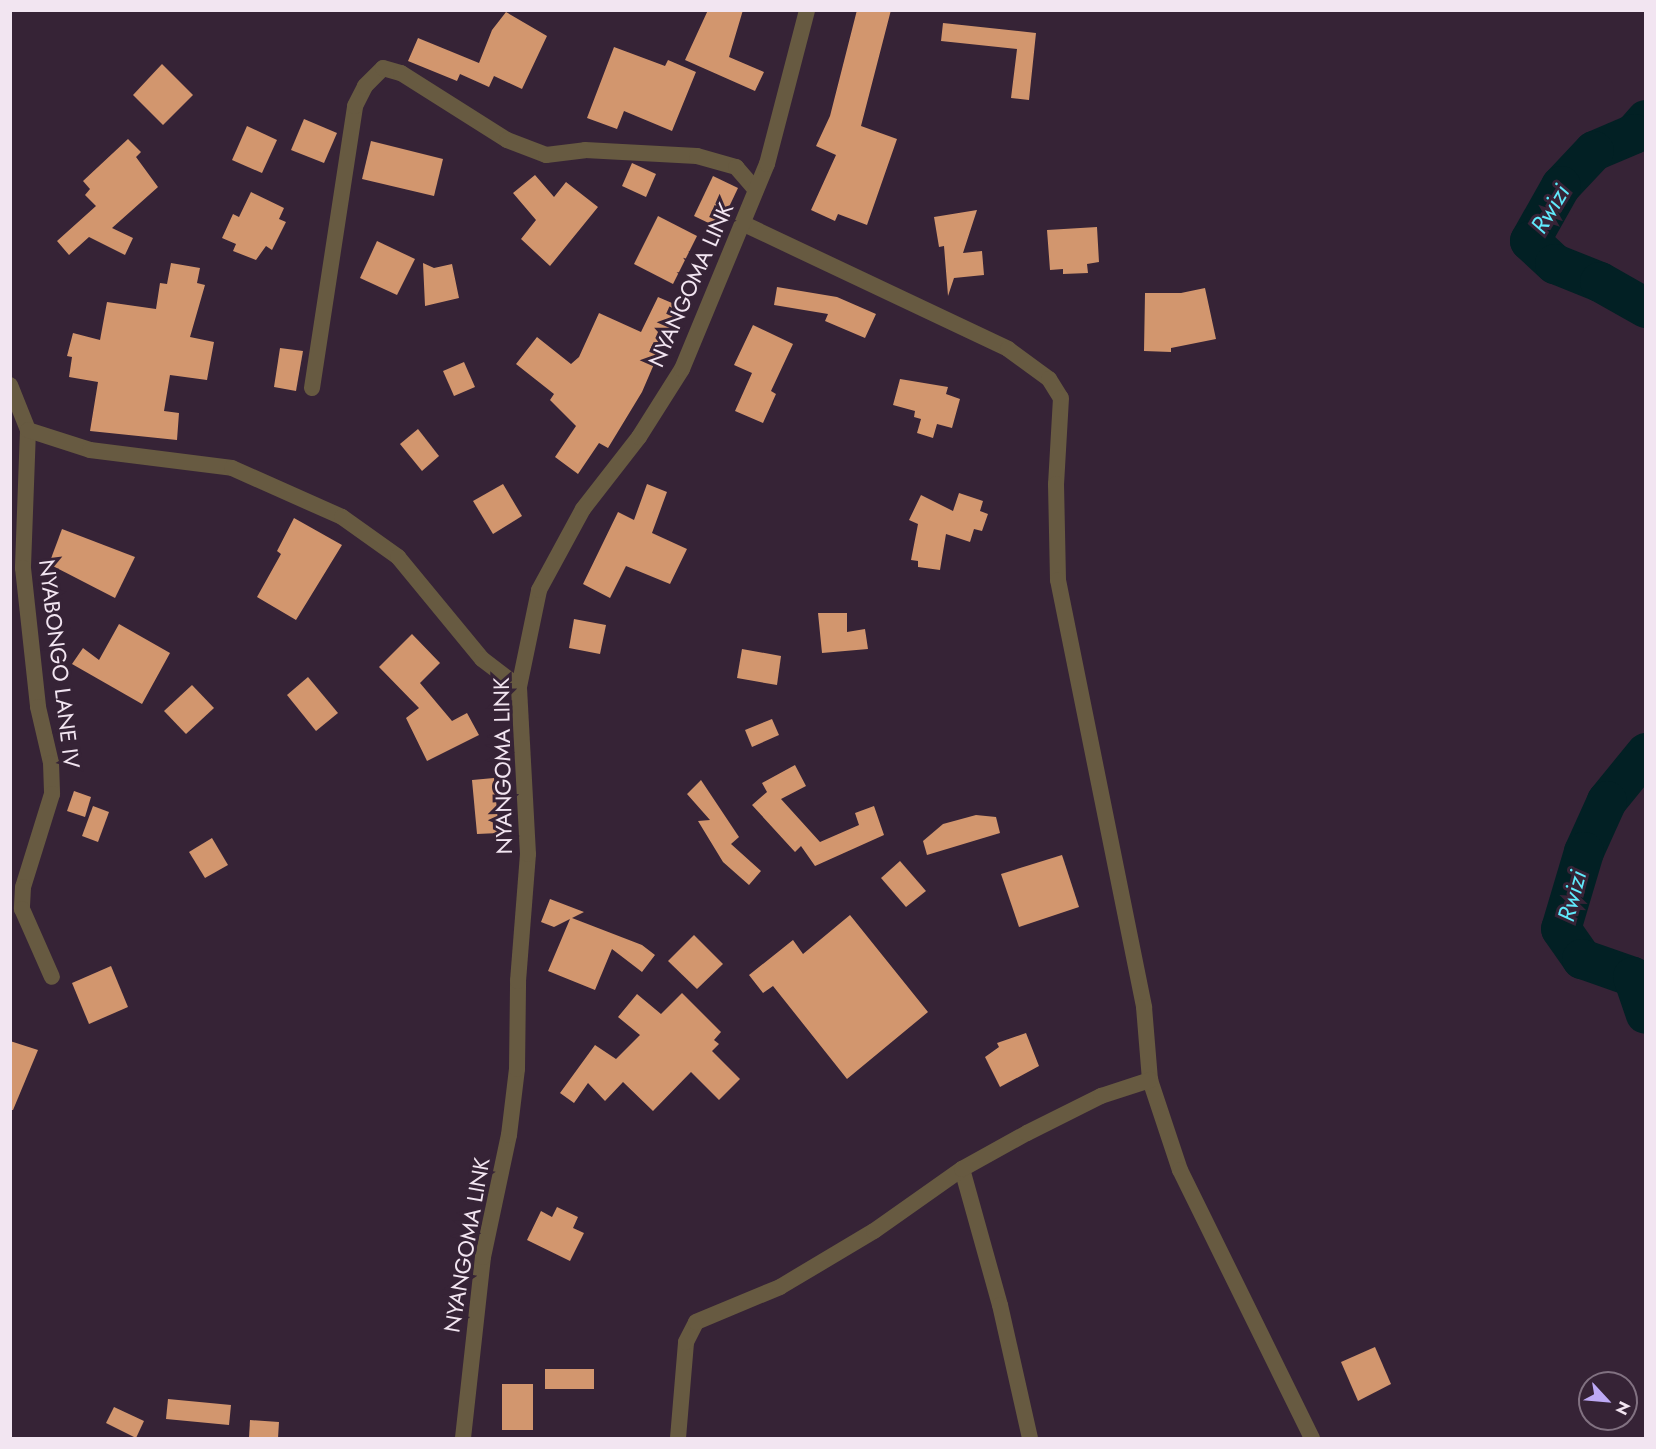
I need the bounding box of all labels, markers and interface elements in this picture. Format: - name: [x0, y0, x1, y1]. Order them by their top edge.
- water label: Rwizi: [1524, 179, 1576, 239]
- street label: NYANGOMA LINK: [643, 199, 739, 371]
- street label: NYABONGO LANE IV: [33, 558, 85, 770]
- street label: NYANGOMA LINK: [488, 677, 518, 855]
- water label: Rwizi: [1551, 867, 1593, 925]
- street label: NYANGOMA LINK: [439, 1156, 495, 1334]
- north arrow: [1578, 1371, 1638, 1431]
- text: N: [1610, 1397, 1636, 1419]

